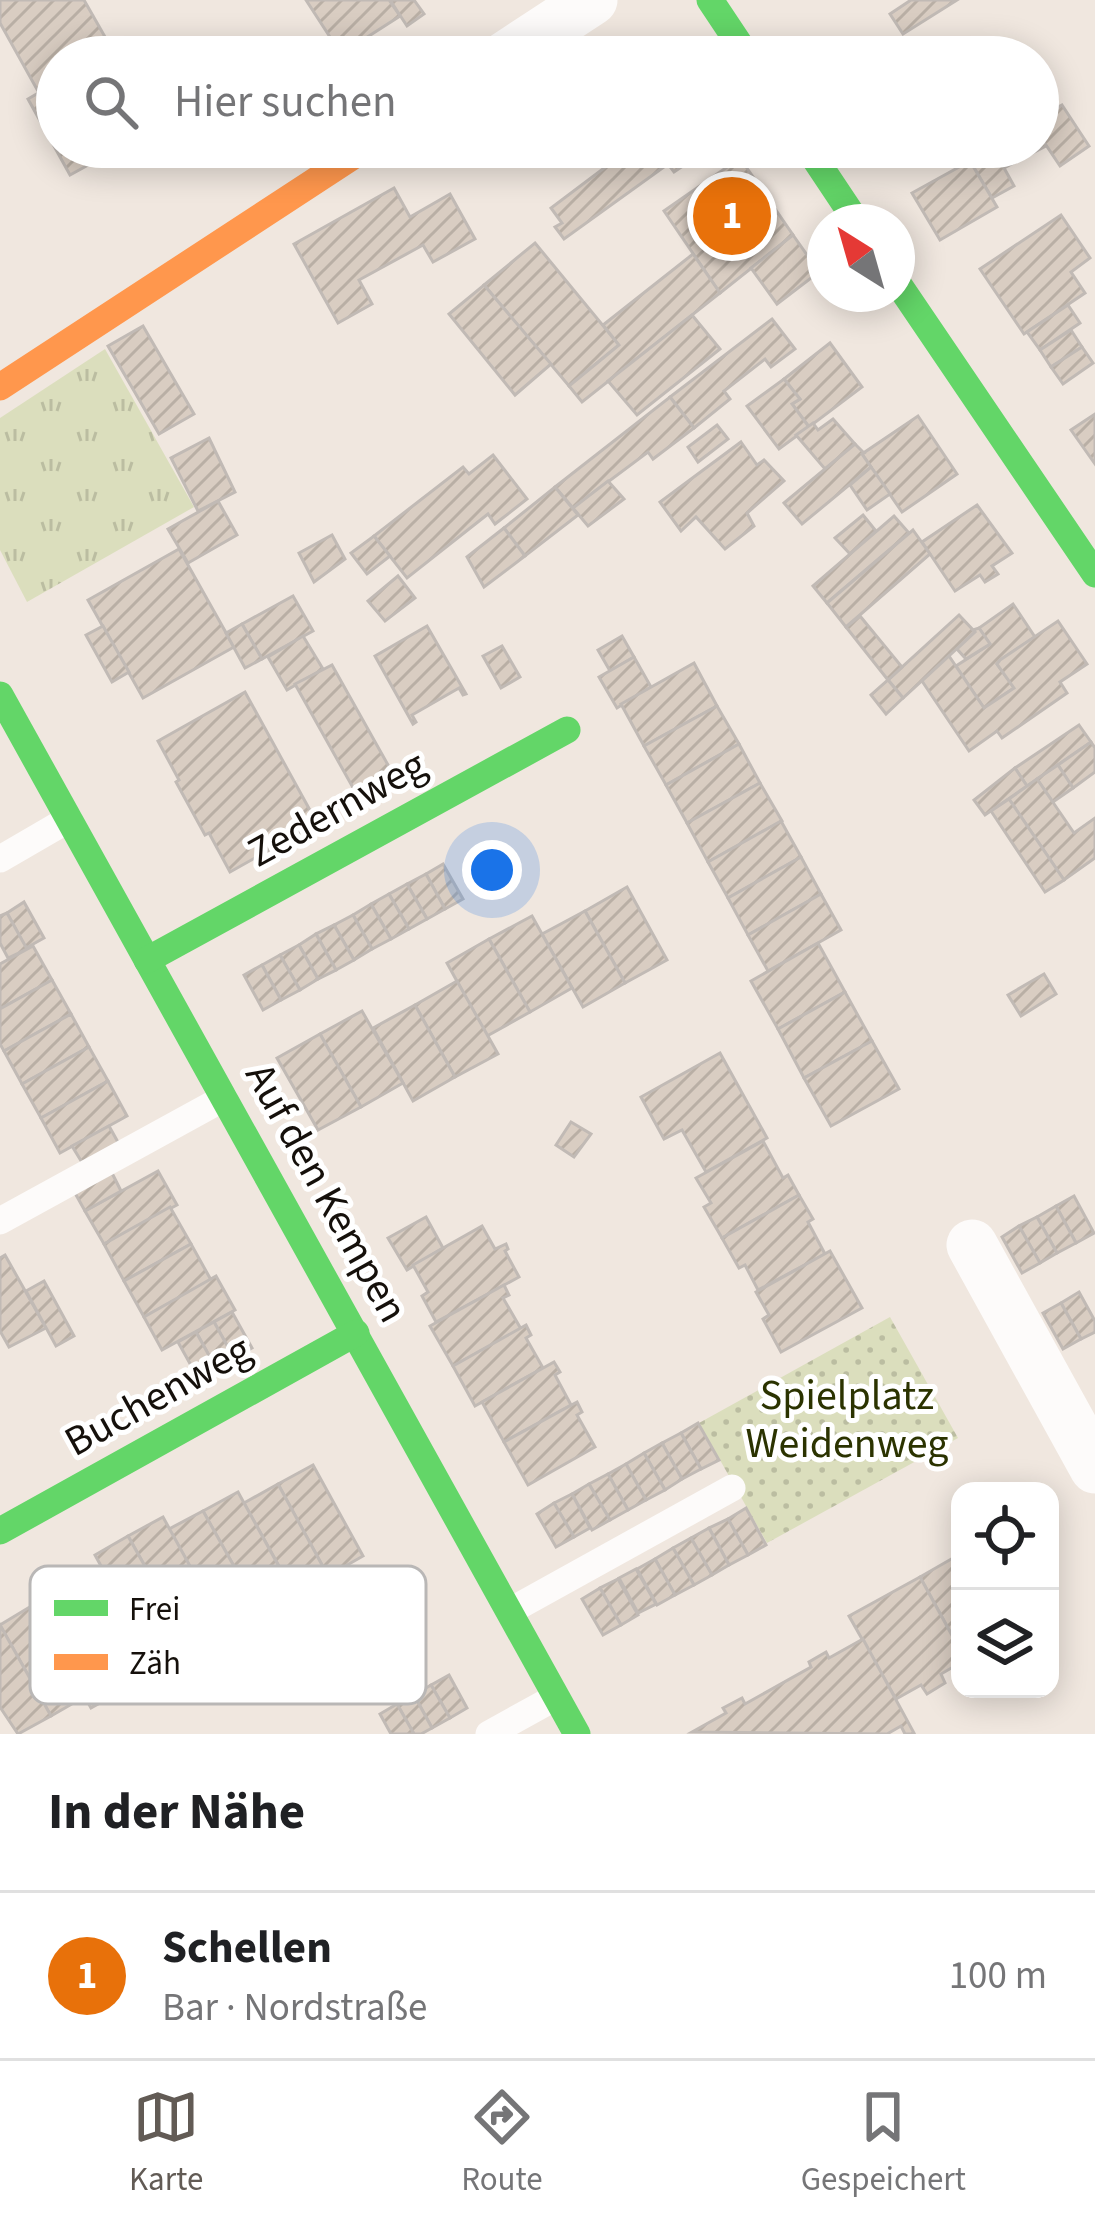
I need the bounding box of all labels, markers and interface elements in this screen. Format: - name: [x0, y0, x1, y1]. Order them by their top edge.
- search box: [36, 36, 1059, 168]
- icon: search: [78, 69, 144, 135]
- text: Hier suchen: [174, 70, 397, 134]
- pin: 1: [693, 171, 771, 261]
- north arrow: [807, 204, 915, 312]
- street label: Zedernweg: [237, 735, 437, 883]
- your location: [462, 840, 522, 900]
- street label: Auf den Kempen: [230, 1052, 422, 1334]
- street label: Buchenweg: [54, 1320, 262, 1472]
- park label: Spielplatz Weidenweg: [746, 1366, 948, 1474]
- map controls: [951, 1482, 1059, 1698]
- button: locate: [951, 1482, 1059, 1590]
- legend: [30, 1566, 426, 1704]
- text: Frei: [129, 1586, 180, 1633]
- button: layers: [951, 1590, 1059, 1698]
- text: Zäh: [129, 1640, 181, 1687]
- text: In der Nähe: [48, 1776, 305, 1848]
- text: Schellen: [162, 1916, 332, 1980]
- text: 1: [77, 1948, 97, 2004]
- text: 100 m: [949, 1948, 1047, 2004]
- text: Bar · Nordstraße: [162, 1980, 427, 2036]
- tab: Karte: [129, 2084, 203, 2203]
- tab: Route: [461, 2084, 543, 2203]
- tab: Gespeichert: [801, 2084, 966, 2203]

